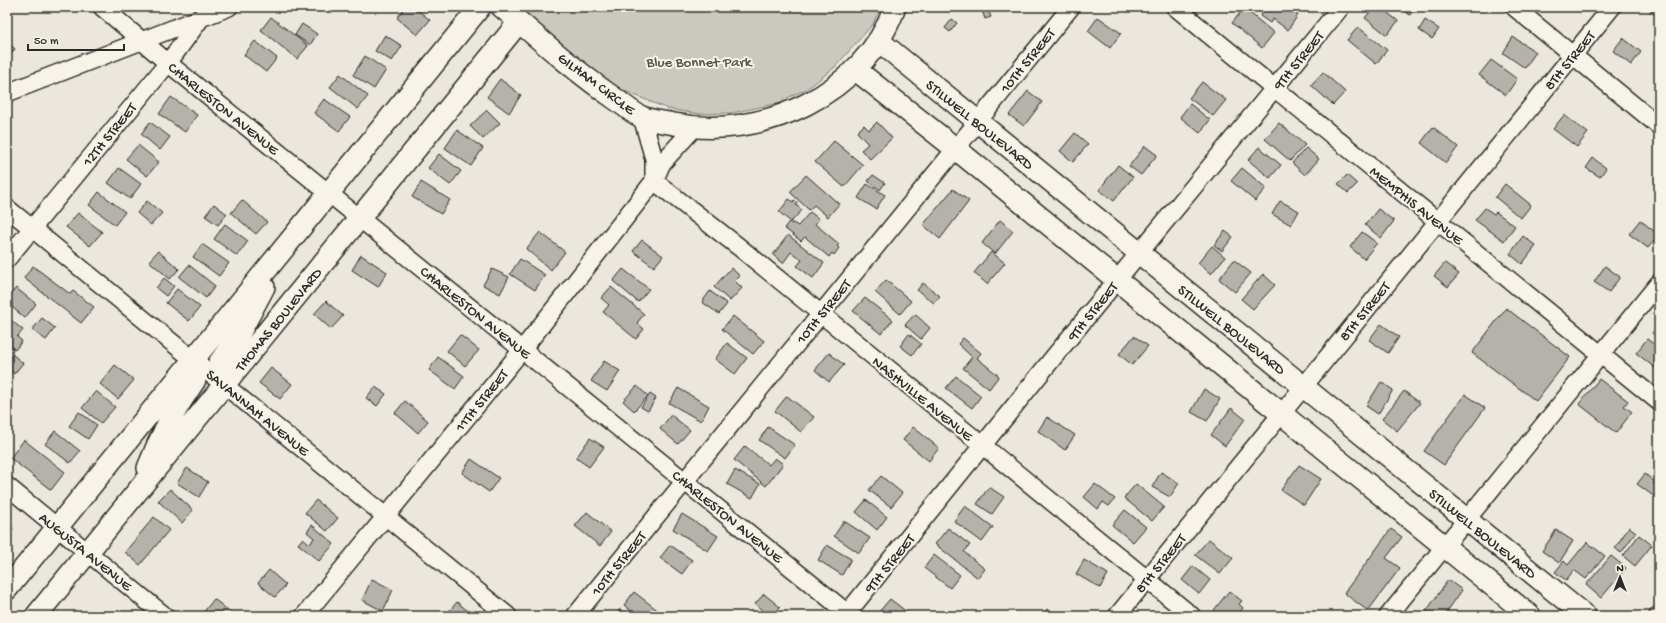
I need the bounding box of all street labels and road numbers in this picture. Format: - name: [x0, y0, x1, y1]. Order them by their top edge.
- street label: 10TH STREET: [997, 25, 1061, 98]
- street label: 9TH STREET: [1270, 27, 1329, 95]
- street label: 8TH STREET: [1541, 27, 1601, 95]
- street label: GILHAM CIRCLE: [553, 50, 639, 120]
- street label: CHARLESTON AVENUE: [164, 59, 282, 160]
- street label: STILWELL BOULEVARD: [921, 77, 1036, 175]
- street label: 12TH STREET: [79, 99, 142, 171]
- street label: MEMPHIS AVENUE: [1365, 163, 1467, 250]
- street label: CHARLESTON AVENUE: [416, 263, 534, 364]
- street label: THOMAS BOULEVARD: [232, 265, 327, 376]
- street label: 10TH STREET: [793, 276, 857, 349]
- street label: 9TH STREET: [1064, 278, 1123, 346]
- street label: 8TH STREET: [1336, 278, 1396, 346]
- street label: STILWELL BOULEVARD: [1173, 282, 1288, 380]
- street label: NASHVILLE AVENUE: [868, 353, 976, 446]
- street label: 11TH STREET: [451, 365, 514, 437]
- street label: SAVANNAH AVENUE: [201, 366, 313, 461]
- street label: CHARLESTON AVENUE: [668, 467, 786, 568]
- street label: STILWELL BOULEVARD: [1424, 486, 1539, 584]
- street label: AUGUSTA AVENUE: [34, 509, 136, 596]
- street label: 10TH STREET: [588, 528, 652, 601]
- street label: 9TH STREET: [861, 530, 920, 598]
- street label: 8TH STREET: [1132, 530, 1192, 598]

